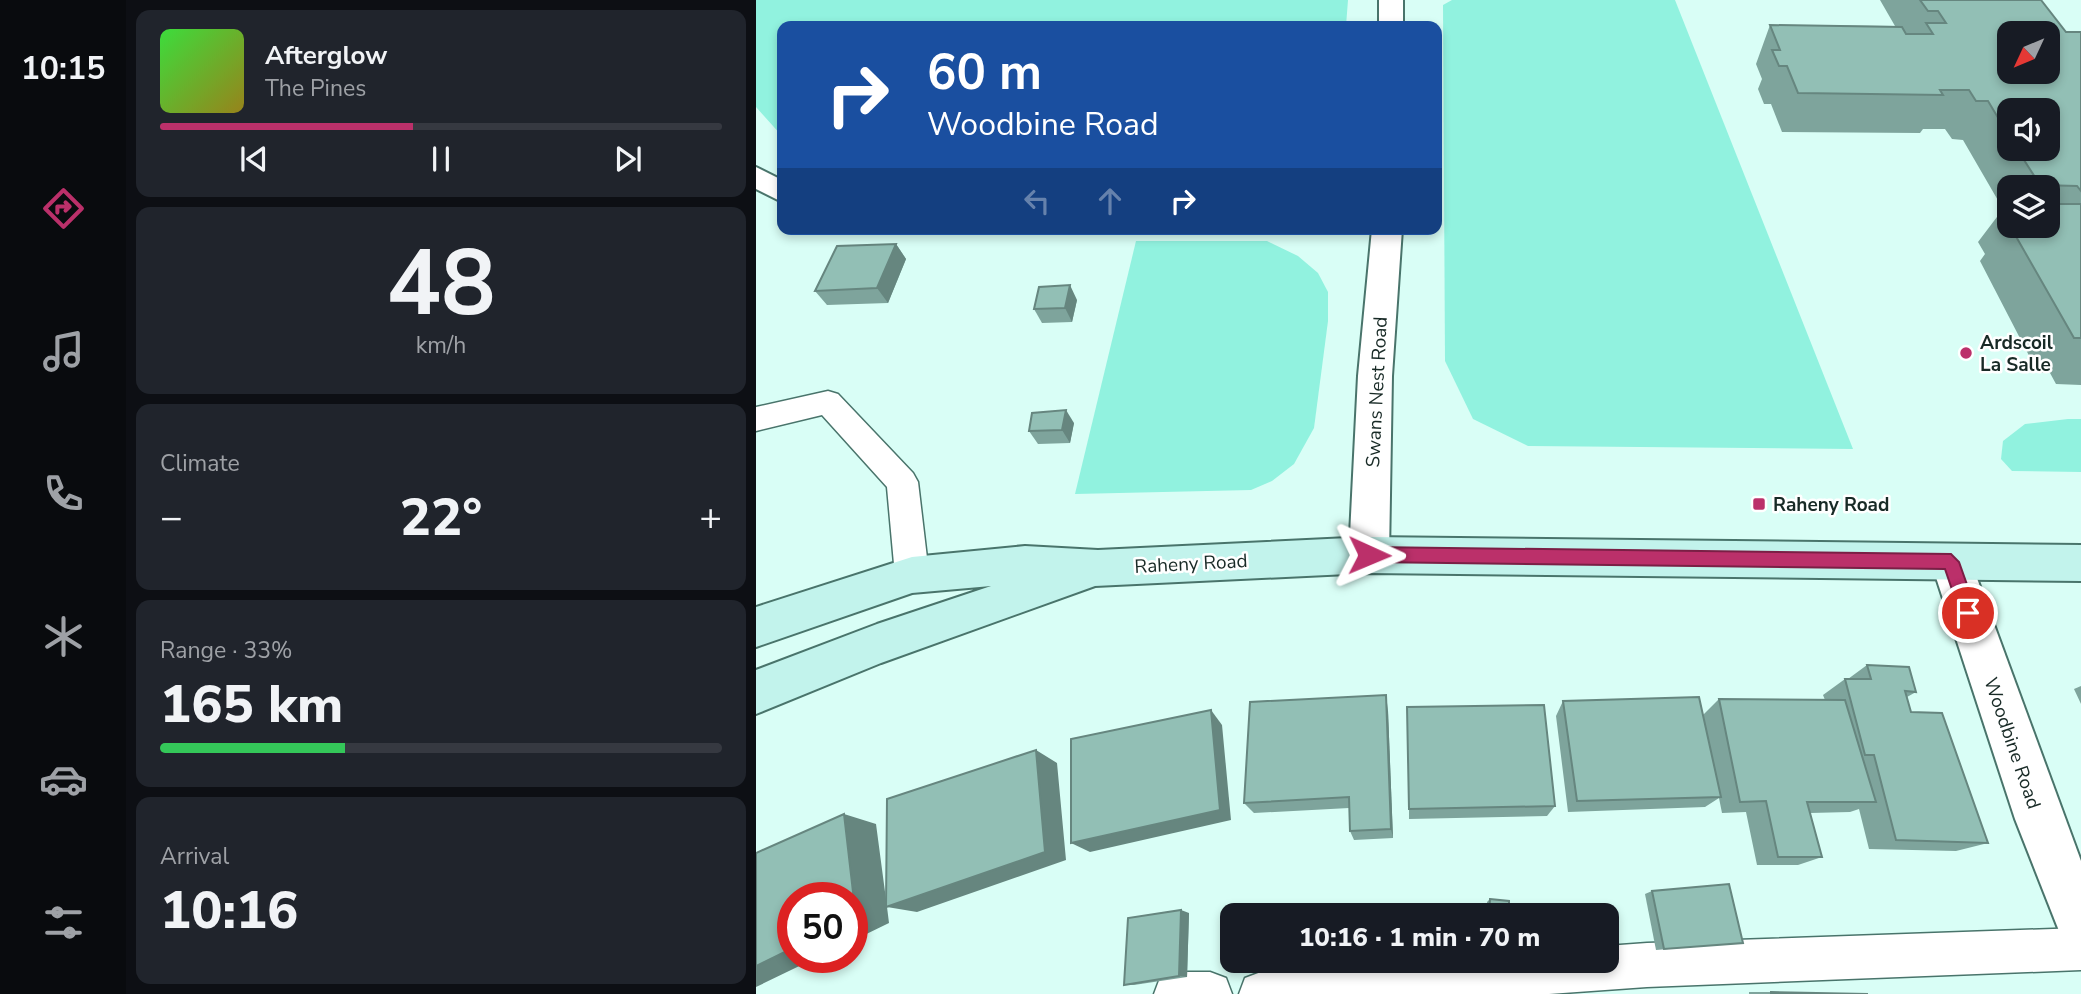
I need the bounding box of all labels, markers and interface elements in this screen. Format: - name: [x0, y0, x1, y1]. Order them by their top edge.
- north arrow: [1997, 21, 2060, 84]
- map controls: [1997, 21, 2060, 238]
- text: Afterglow: [265, 38, 388, 73]
- text: 60 m: [927, 39, 1042, 106]
- text: 10:15: [21, 47, 105, 90]
- icon: right: [812, 49, 903, 140]
- text: The Pines: [265, 73, 366, 104]
- button: sound: [1997, 98, 2060, 161]
- text: Woodbine Road: [927, 103, 1159, 146]
- icon: previous: [235, 140, 273, 178]
- icon: pause: [422, 140, 460, 178]
- icon: next: [609, 140, 647, 178]
- button: layers: [1997, 175, 2060, 238]
- icon: left: [1018, 182, 1056, 220]
- icon: ahead: [1091, 182, 1129, 220]
- icon: right: [1164, 182, 1202, 220]
- icon: directions: [39, 184, 88, 233]
- text: 48: [386, 222, 496, 346]
- street label: Swans Nest Road: [1360, 316, 1394, 468]
- icon: music: [39, 327, 88, 376]
- text: km/h: [416, 330, 466, 361]
- place label: Ardscoil La Salle: [1980, 330, 2053, 378]
- marker: Ardscoil La Salle: [1958, 345, 1974, 361]
- text: Climate: [160, 448, 240, 479]
- icon: phone: [39, 469, 88, 518]
- text: 22°: [400, 482, 482, 553]
- text: −: [160, 492, 183, 543]
- text: +: [699, 492, 722, 543]
- place label: Raheny Road: [1773, 492, 1889, 518]
- marker: Raheny Road: [1751, 496, 1767, 512]
- position arrow: [1332, 518, 1406, 592]
- street label: Raheny Road: [1134, 548, 1248, 580]
- pin: [1938, 583, 1998, 643]
- icon: arrive: [1949, 594, 1987, 632]
- icon: climate: [39, 612, 88, 661]
- text: Range · 33%: [160, 635, 292, 666]
- text: 165 km: [160, 669, 343, 740]
- street label: Woodbine Road: [1977, 674, 2047, 813]
- icon: car: [39, 755, 88, 804]
- text: Arrival: [160, 841, 229, 872]
- text: 10:16: [160, 875, 298, 946]
- speed limit sign: 50: [777, 882, 868, 973]
- icon: filters: [39, 898, 88, 947]
- text: 10:16 · 1 min · 70 m: [1299, 920, 1540, 955]

